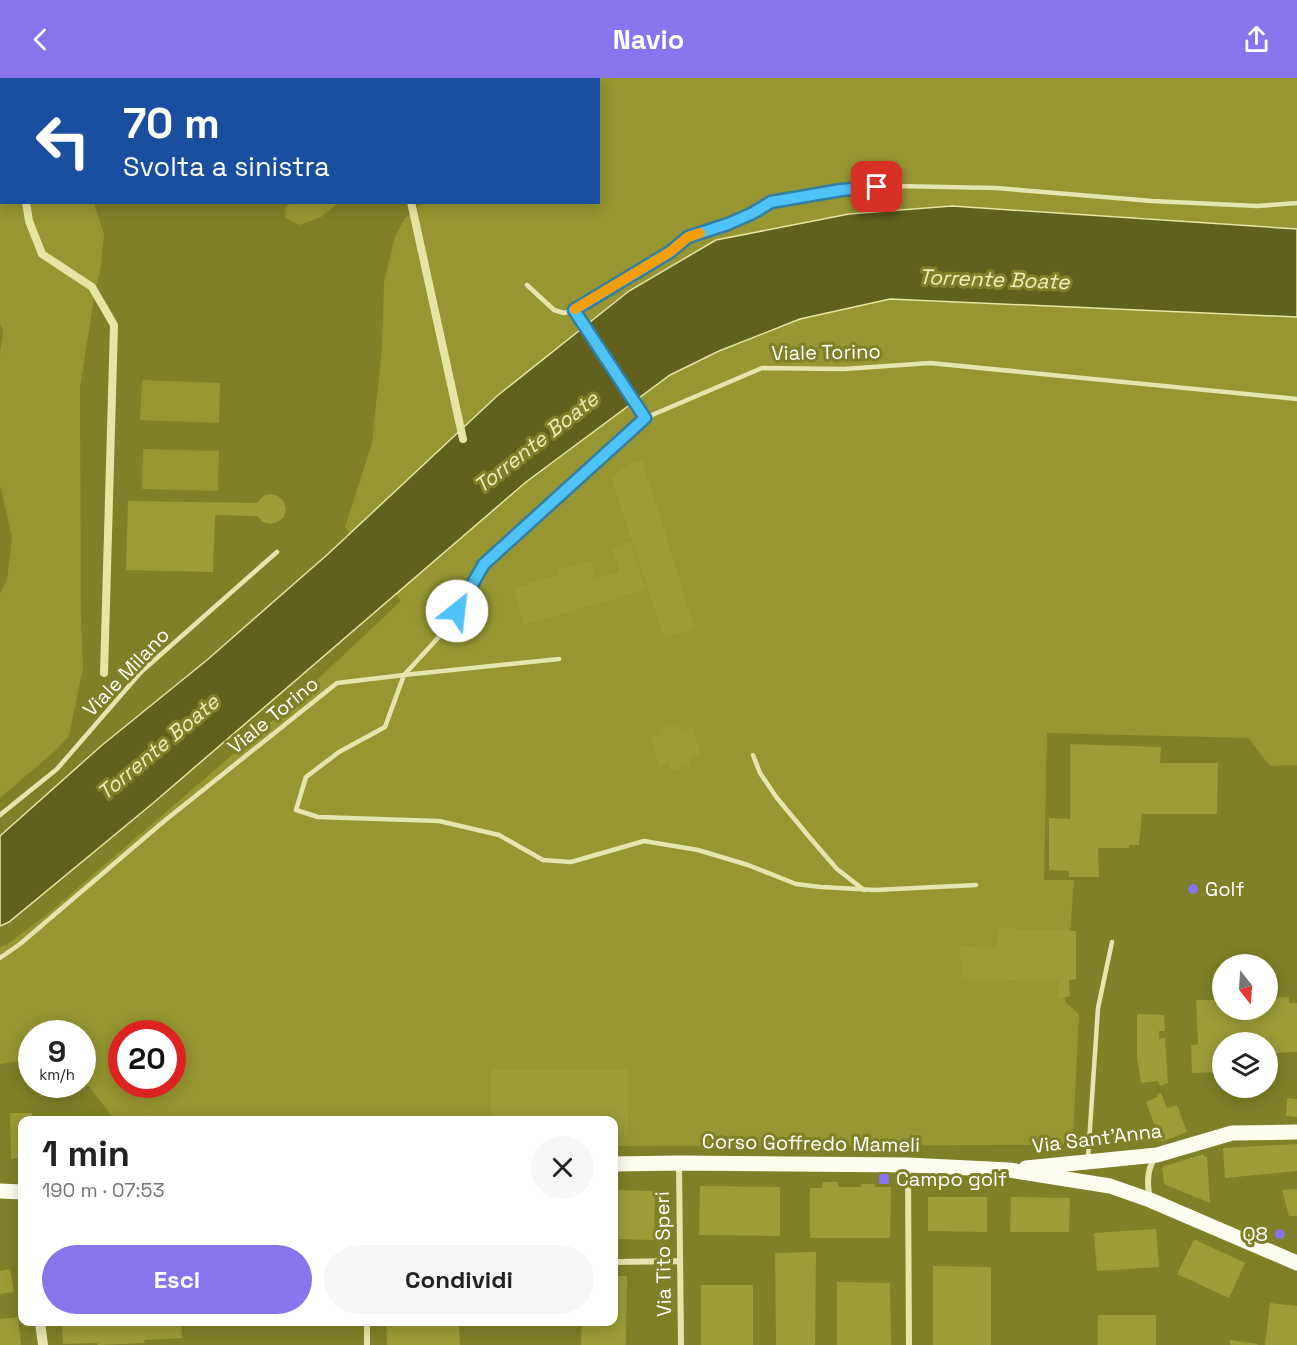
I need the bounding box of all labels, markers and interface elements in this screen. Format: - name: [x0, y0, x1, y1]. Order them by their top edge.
- text: Navio: [613, 22, 684, 57]
- icon: back: [24, 23, 57, 56]
- icon: share: [1240, 23, 1273, 56]
- text: 70 m: [123, 97, 220, 150]
- icon: left: [24, 102, 102, 180]
- text: Svolta a sinistra: [123, 149, 330, 184]
- pin: [851, 161, 902, 212]
- icon: arrive: [860, 170, 893, 203]
- water label: Torrente Boate: [918, 263, 1071, 295]
- street label: Viale Torino: [771, 338, 881, 366]
- water label: Torrente Boate: [468, 384, 605, 499]
- position arrow: [425, 579, 489, 643]
- street label: Viale Milano: [77, 622, 175, 722]
- street label: Viale Torino: [222, 670, 324, 760]
- water label: Torrente Boate: [92, 687, 226, 806]
- place label: Golf: [1205, 876, 1244, 902]
- marker: Golf: [1186, 882, 1200, 896]
- north arrow: [1212, 954, 1278, 1020]
- map controls: [1212, 954, 1278, 1098]
- speed limit sign: 20: [108, 1020, 186, 1098]
- text: 9: [48, 1032, 66, 1071]
- button: layers: [1212, 1032, 1278, 1098]
- text: km/h: [39, 1065, 75, 1084]
- street label: Via Sant'Anna: [1030, 1117, 1164, 1159]
- street label: Corso Goffredo Mameli: [702, 1128, 920, 1158]
- text: 1 min: [42, 1131, 130, 1177]
- button: close: [531, 1136, 594, 1199]
- place label: Campo golf: [896, 1166, 1007, 1192]
- marker: Campo golf: [877, 1172, 891, 1186]
- text: 190 m · 07:53: [42, 1177, 165, 1203]
- street label: Via Tito Speri: [649, 1191, 677, 1317]
- place label: Q8: [1242, 1221, 1268, 1247]
- marker: Q8: [1273, 1227, 1287, 1241]
- button: Esci: [42, 1245, 312, 1314]
- button: Condividi: [324, 1245, 594, 1314]

